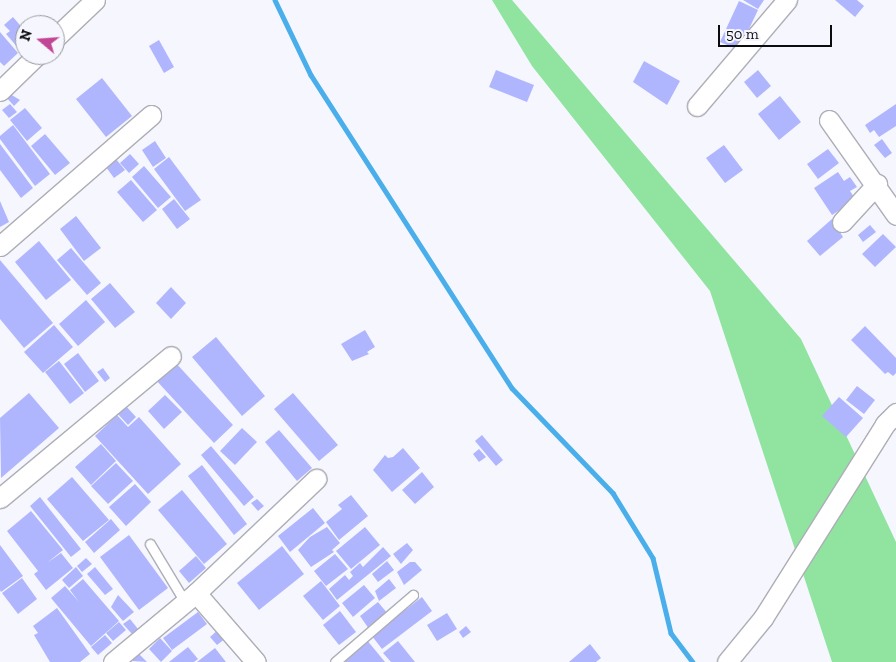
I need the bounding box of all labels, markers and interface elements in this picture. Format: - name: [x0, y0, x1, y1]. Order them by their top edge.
- north arrow: [15, 15, 65, 65]
- scale bar: [721, 15, 835, 47]
- text: 50 m: [726, 25, 759, 43]
- text: N: [16, 28, 36, 43]

